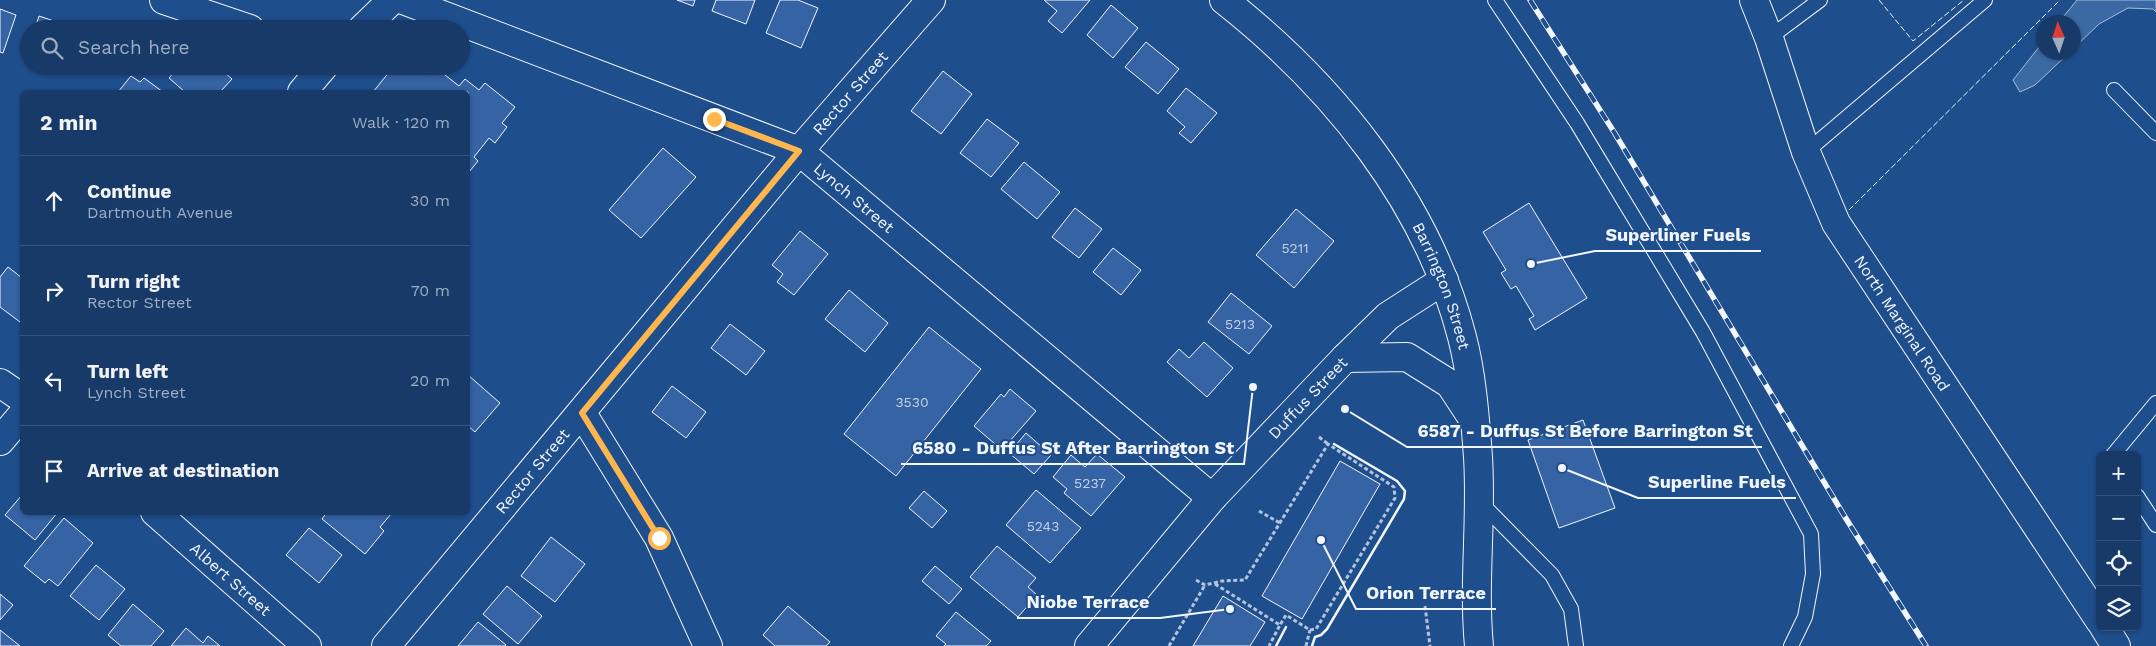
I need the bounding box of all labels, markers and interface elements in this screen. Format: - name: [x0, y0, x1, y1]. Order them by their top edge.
- north arrow: [2036, 15, 2081, 60]
- search box: [20, 20, 470, 75]
- icon: search: [38, 34, 66, 62]
- text: Search here: [78, 36, 189, 59]
- street label: Rector Street: [808, 47, 892, 138]
- route end: [703, 108, 726, 131]
- text: 2 min: [40, 110, 97, 135]
- text: Walk · 120 m: [352, 113, 450, 132]
- street label: Lynch Street: [810, 158, 898, 237]
- text: Continue: [87, 180, 171, 203]
- icon: ahead: [40, 187, 68, 215]
- text: 30 m: [410, 191, 450, 210]
- text: Dartmouth Avenue: [87, 203, 233, 222]
- callout: Superliner Fuels: [1595, 218, 1761, 251]
- street label: Barrington Street: [1409, 219, 1474, 352]
- text: Superliner Fuels: [1605, 224, 1751, 245]
- house number: 5211: [1281, 240, 1309, 256]
- street label: North Marginal Road: [1851, 252, 1954, 395]
- text: Turn right: [87, 270, 180, 293]
- icon: right: [40, 277, 68, 305]
- text: 70 m: [411, 281, 450, 300]
- text: Rector Street: [87, 293, 192, 312]
- house number: 5213: [1225, 316, 1255, 332]
- street label: Duffus Street: [1264, 352, 1351, 443]
- text: Turn left: [87, 360, 168, 383]
- icon: left: [40, 367, 68, 395]
- text: 20 m: [410, 371, 450, 390]
- text: Lynch Street: [87, 383, 186, 402]
- house number: 3530: [895, 394, 929, 410]
- callout: 6587 - Duffus St Before Barrington St: [1407, 414, 1762, 447]
- text: 6587 - Duffus St Before Barrington St: [1417, 420, 1753, 441]
- street label: Rector Street: [491, 424, 573, 517]
- callout: 6580 - Duffus St After Barrington St: [901, 431, 1244, 464]
- text: 6580 - Duffus St After Barrington St: [912, 437, 1234, 458]
- map controls: [2096, 451, 2141, 631]
- button: +: [2096, 451, 2141, 496]
- icon: arrive: [40, 457, 68, 485]
- text: Arrive at destination: [87, 459, 279, 482]
- callout: Superline Fuels: [1638, 465, 1796, 498]
- text: Superline Fuels: [1648, 471, 1786, 492]
- house number: 5237: [1074, 475, 1106, 491]
- button: −: [2096, 496, 2141, 541]
- house number: 5243: [1027, 518, 1059, 534]
- route start: [648, 527, 671, 550]
- street label: Albert Street: [187, 538, 275, 620]
- button: locate: [2096, 541, 2141, 586]
- callout: Orion Terrace: [1356, 576, 1496, 609]
- text: Orion Terrace: [1366, 582, 1486, 603]
- callout: Niobe Terrace: [1017, 585, 1160, 618]
- button: layers: [2096, 586, 2141, 631]
- text: Niobe Terrace: [1027, 591, 1149, 612]

